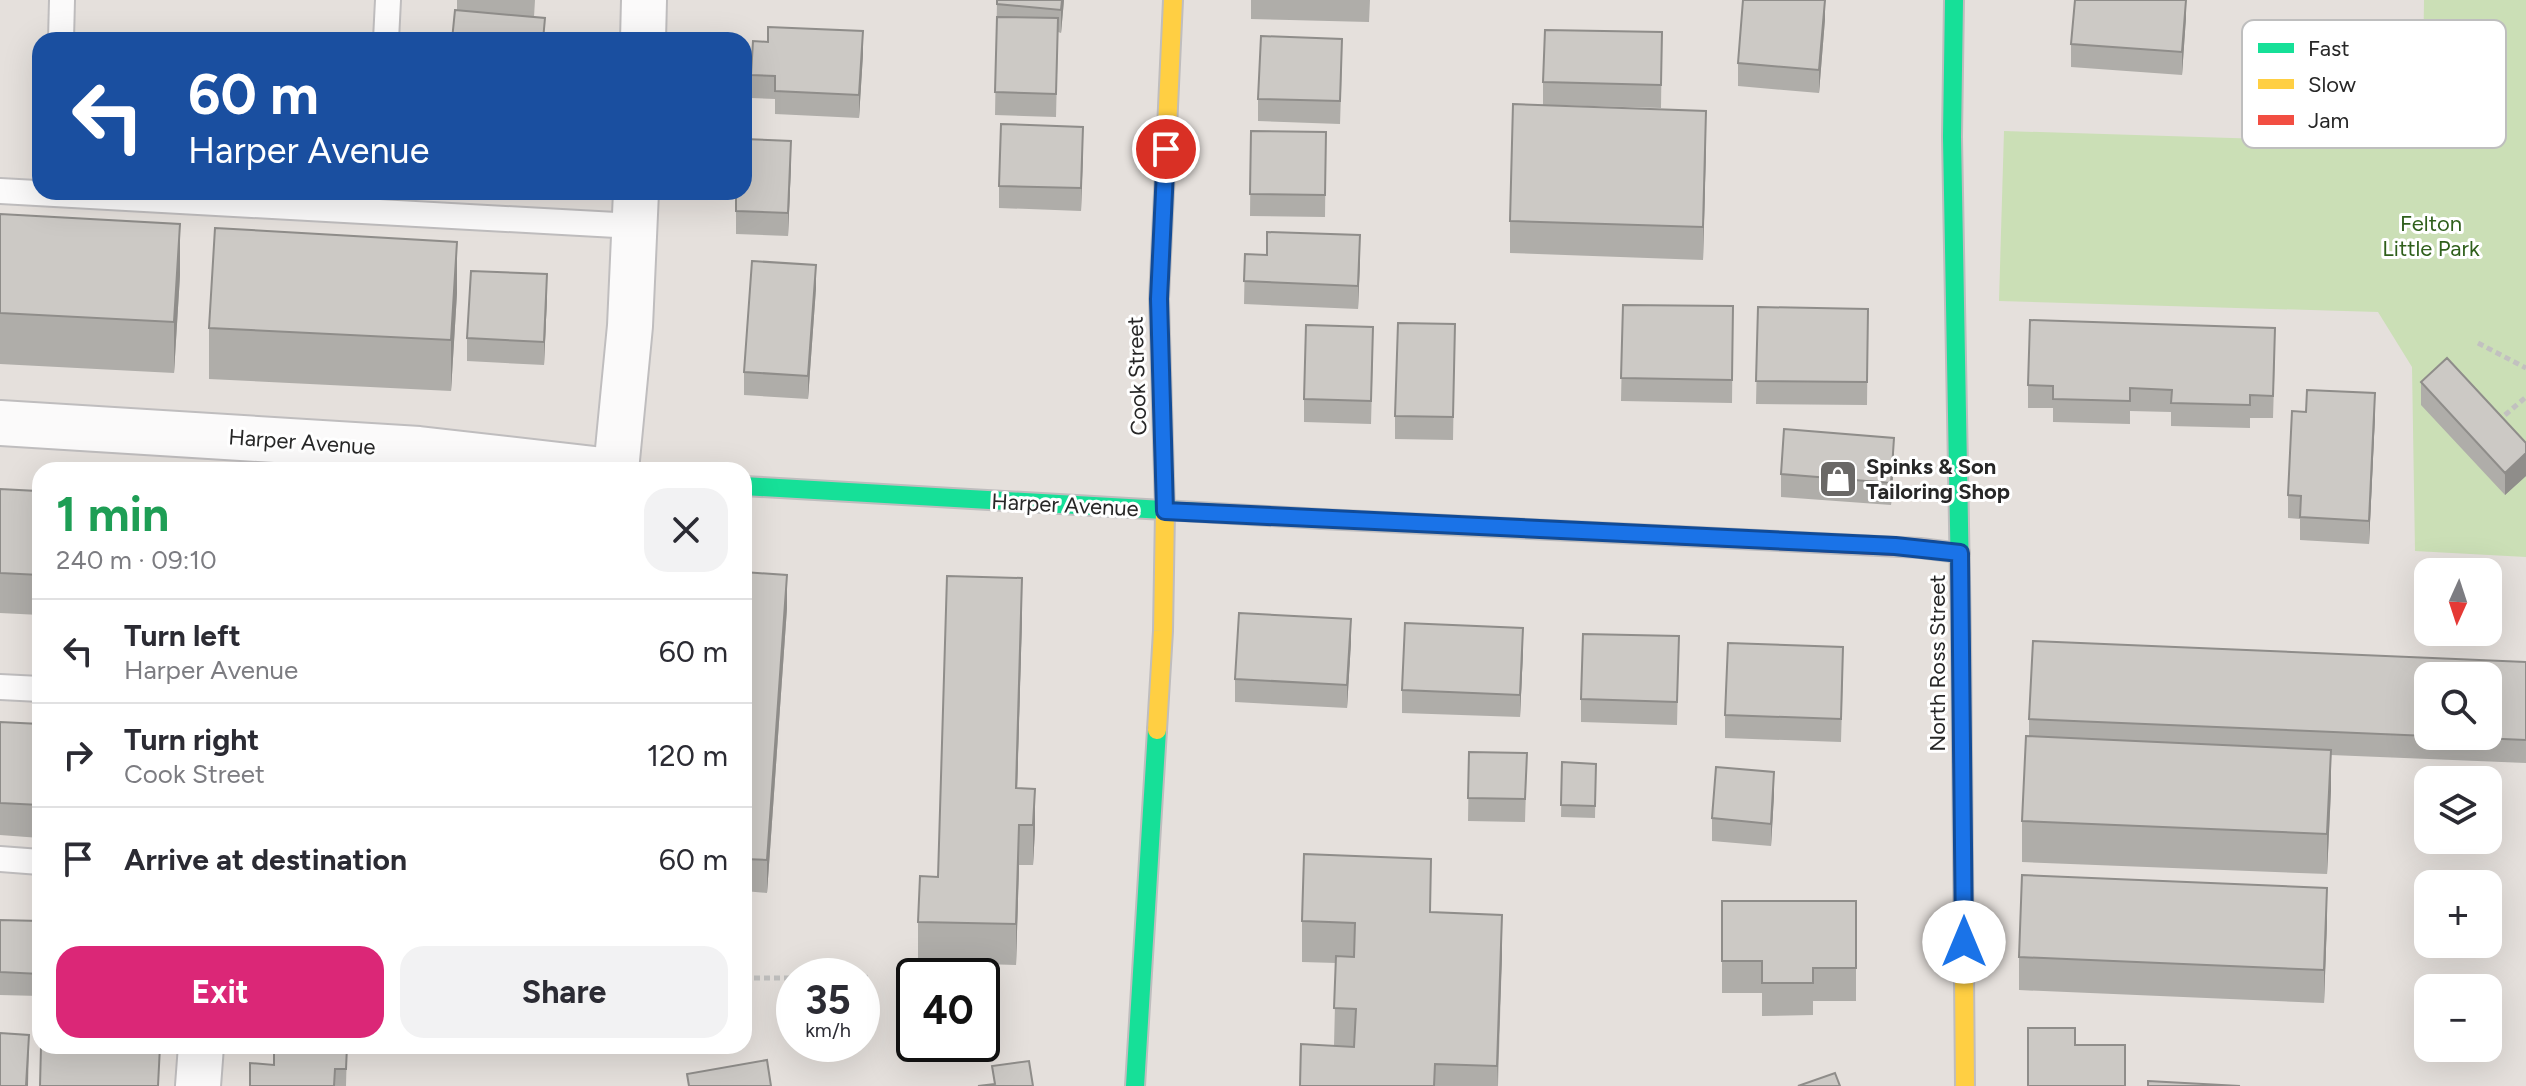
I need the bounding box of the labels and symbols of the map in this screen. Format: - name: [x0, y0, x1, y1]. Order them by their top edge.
- legend: [2242, 20, 2506, 148]
- text: Fast: [2308, 35, 2350, 62]
- text: Slow: [2308, 71, 2357, 98]
- text: Jam: [2308, 107, 2349, 134]
- pin: [1132, 115, 1200, 183]
- park label: Felton Little Park: [2382, 210, 2480, 262]
- street label: Cook Street: [1121, 316, 1153, 436]
- street label: Harper Avenue: [228, 423, 376, 461]
- place label: Spinks & Son Tailoring Shop: [1866, 453, 2010, 505]
- shop icon: Spinks & Son Tailoring Shop: [1817, 458, 1859, 500]
- street label: Harper Avenue: [991, 488, 1139, 522]
- north arrow: [2414, 558, 2502, 646]
- street label: North Ross Street: [1924, 574, 1951, 752]
- position arrow: [1922, 900, 2006, 984]
- speed limit sign: 40: [896, 958, 1000, 1062]

